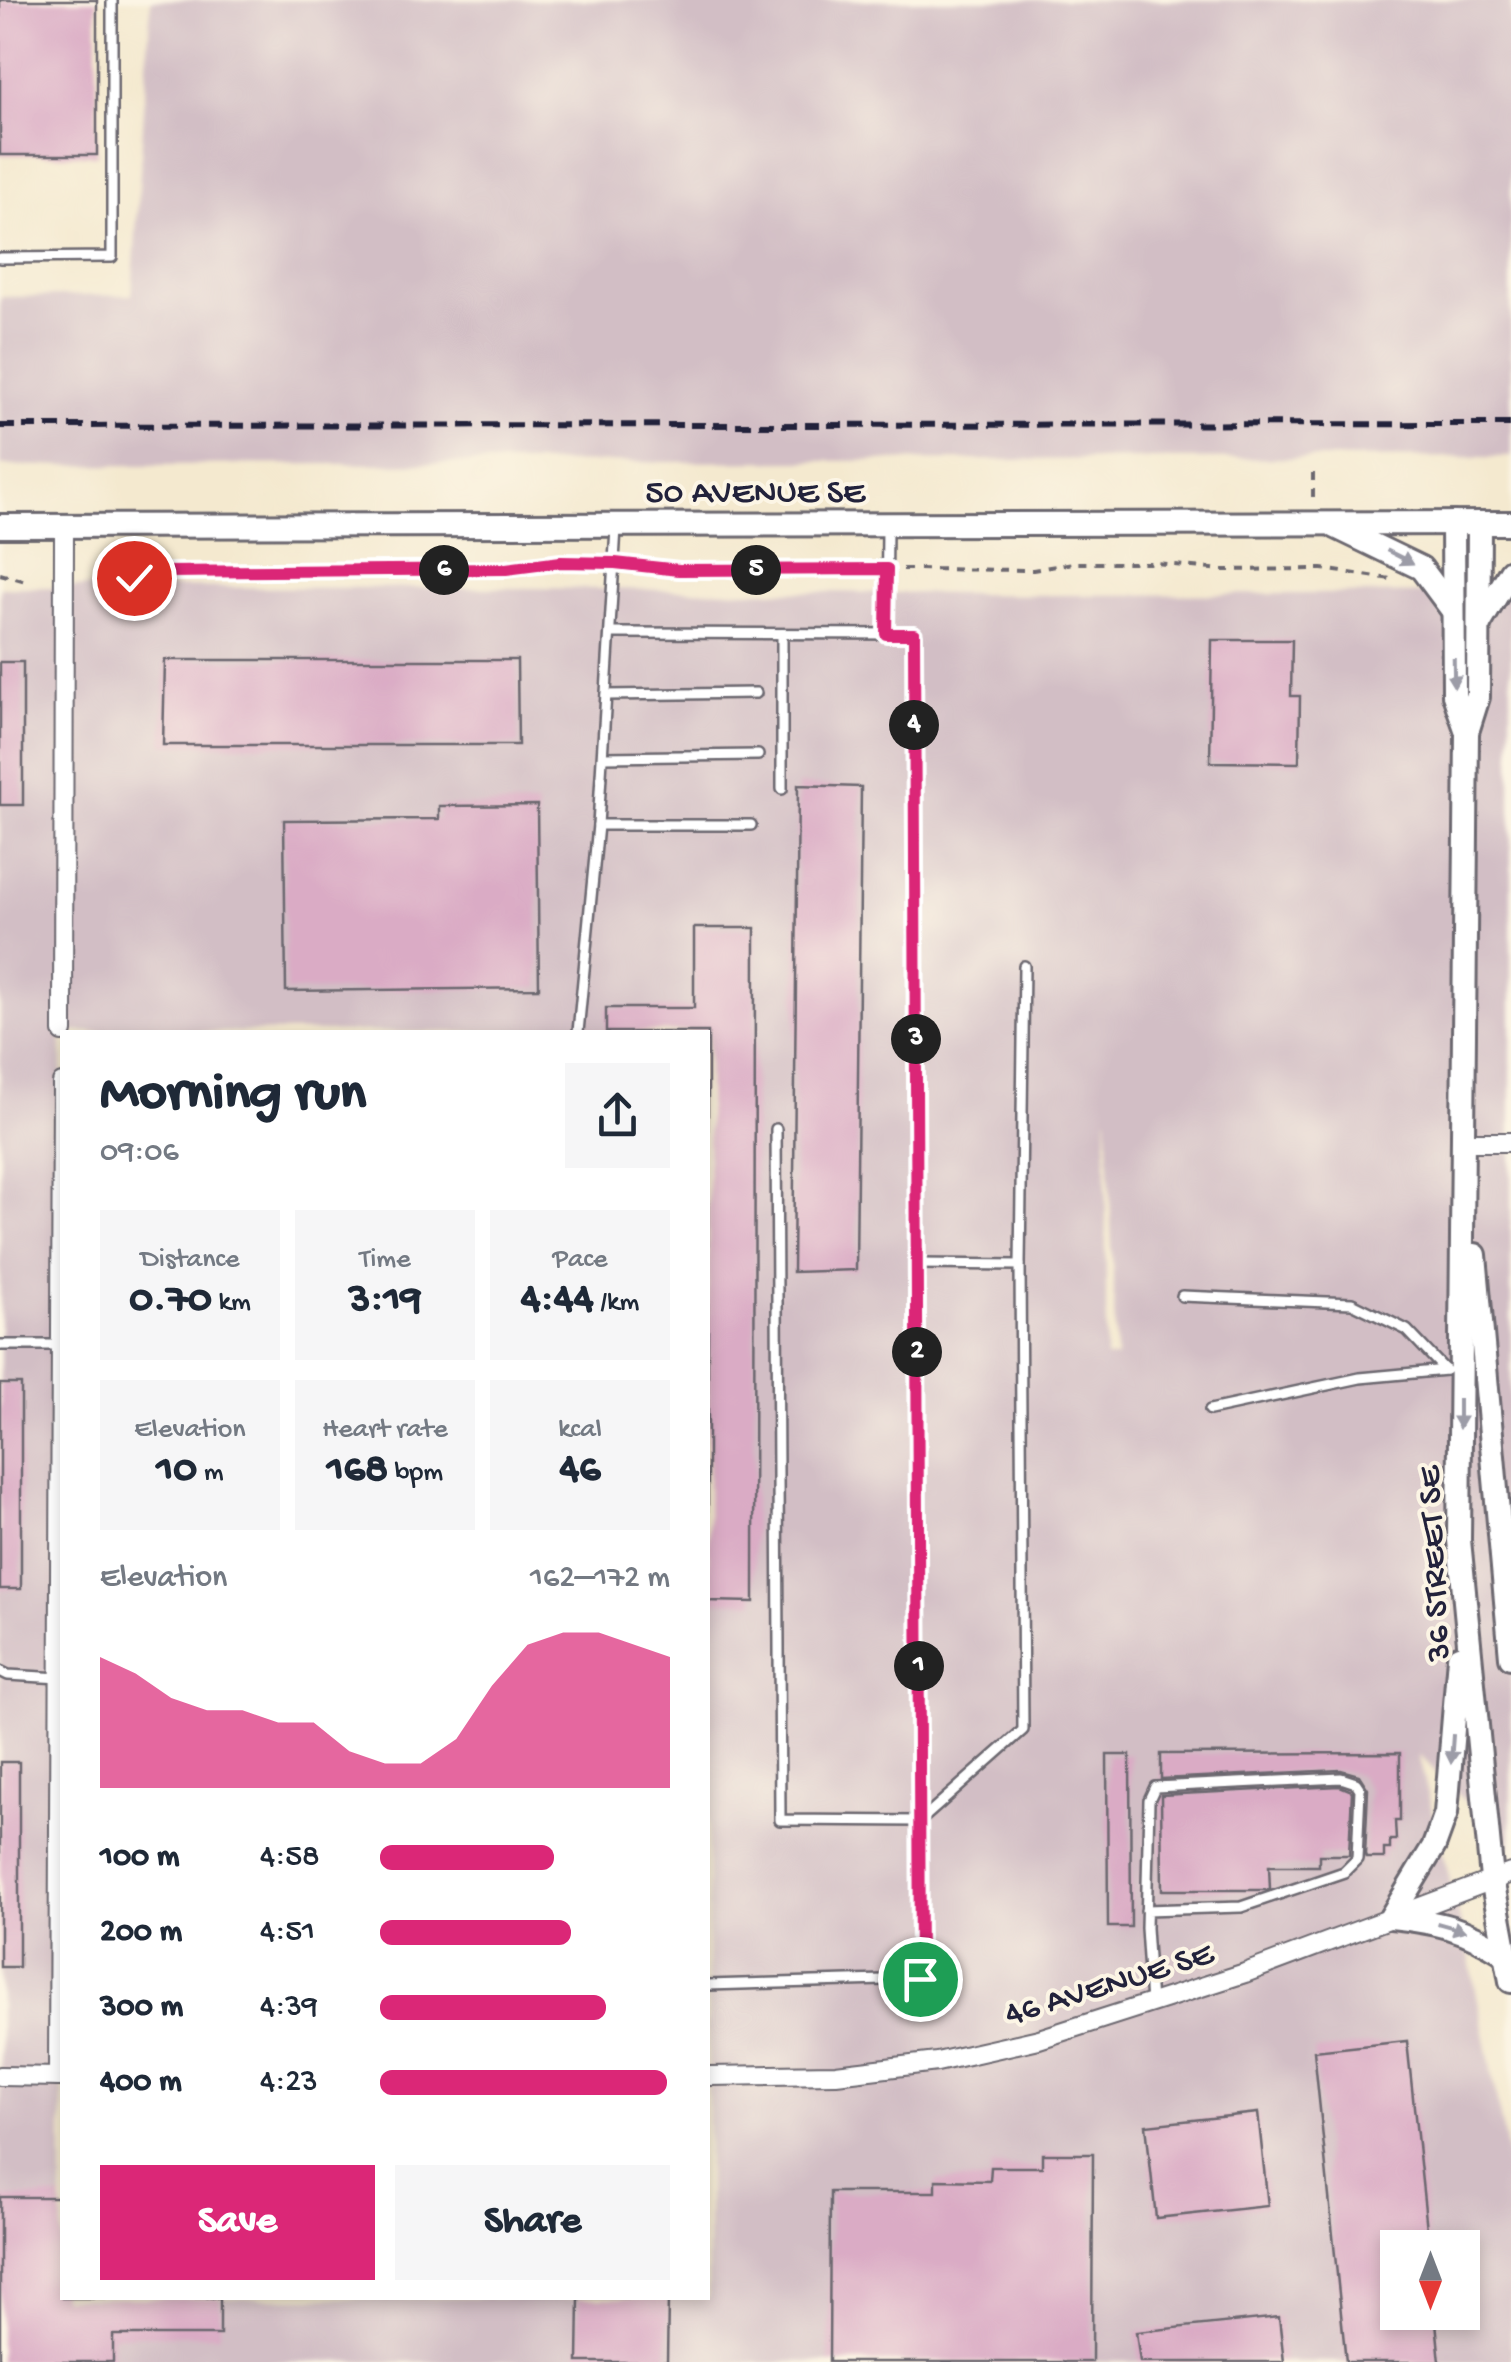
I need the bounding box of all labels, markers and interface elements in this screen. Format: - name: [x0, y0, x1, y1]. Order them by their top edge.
- street label: 50 AVENUE SE: [645, 474, 866, 515]
- pin: [92, 536, 177, 621]
- pin: 6: [419, 545, 469, 595]
- pin: 5: [731, 545, 781, 595]
- one-way arrow: [1385, 548, 1414, 565]
- icon: check: [107, 551, 162, 606]
- text: 6: [437, 553, 451, 586]
- text: 5: [749, 553, 763, 586]
- one-way arrow: [1446, 657, 1462, 689]
- pin: 4: [889, 700, 939, 750]
- text: 4: [907, 708, 921, 741]
- pin: 3: [891, 1014, 941, 1064]
- text: 3: [909, 1022, 923, 1055]
- button: share: [565, 1063, 670, 1168]
- text: Morning run: [100, 1064, 366, 1128]
- text: 09:06: [100, 1134, 179, 1172]
- text: Distance: [141, 1244, 239, 1277]
- text: Time: [359, 1244, 411, 1277]
- text: Pace: [553, 1244, 607, 1277]
- text: 0.70: [129, 1277, 212, 1326]
- text: 3:19: [349, 1277, 422, 1326]
- text: 4:44: [521, 1277, 594, 1326]
- text: km: [212, 1287, 251, 1320]
- text: /km: [594, 1287, 639, 1320]
- pin: 2: [892, 1327, 942, 1377]
- text: 2: [910, 1335, 924, 1368]
- one-way arrow: [1451, 1398, 1467, 1430]
- text: Elevation: [134, 1414, 246, 1447]
- text: Heart rate: [322, 1414, 448, 1447]
- text: kcal: [558, 1414, 602, 1447]
- text: 10: [156, 1447, 197, 1496]
- text: 168: [327, 1447, 388, 1496]
- text: 46: [559, 1447, 601, 1496]
- text: m: [197, 1457, 224, 1490]
- text: bpm: [388, 1457, 443, 1490]
- street label: 36 STREET SE: [1411, 1464, 1462, 1663]
- text: Elevation: [100, 1560, 227, 1598]
- text: 162–172 m: [530, 1560, 670, 1598]
- pin: 1: [894, 1641, 944, 1691]
- text: 1: [913, 1649, 925, 1682]
- one-way arrow: [1444, 1733, 1460, 1765]
- text: 100 m: [100, 1839, 180, 1877]
- text: 4:58: [260, 1839, 320, 1877]
- text: 200 m: [100, 1914, 182, 1952]
- text: 4:51: [260, 1914, 315, 1952]
- one-way arrow: [1436, 1920, 1467, 1935]
- street label: 46 AVENUE SE: [1000, 1935, 1220, 2037]
- pin: [878, 1937, 963, 2022]
- icon: arrive: [893, 1952, 948, 2007]
- text: 300 m: [100, 1989, 183, 2027]
- text: 4:39: [260, 1989, 318, 2027]
- text: 400 m: [100, 2064, 182, 2102]
- text: 4:23: [260, 2064, 317, 2102]
- button: Save: [100, 2165, 375, 2280]
- button: Share: [395, 2165, 670, 2280]
- north arrow: [1380, 2230, 1480, 2330]
- map controls: [1380, 2230, 1480, 2330]

